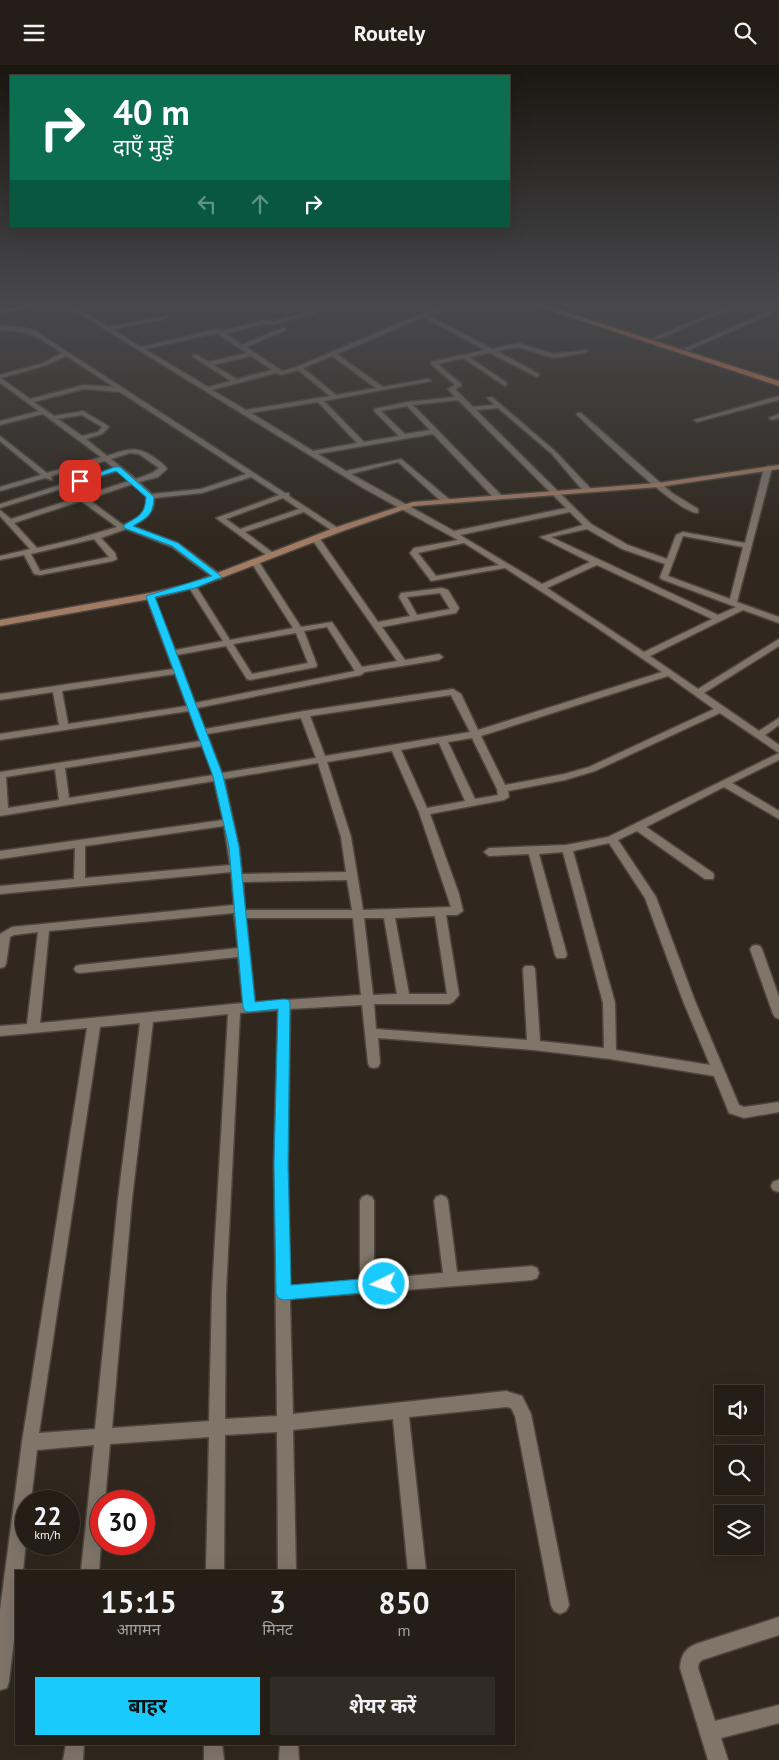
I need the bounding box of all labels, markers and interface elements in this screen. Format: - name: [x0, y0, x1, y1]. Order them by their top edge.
- icon: menu: [20, 19, 48, 47]
- text: Routely: [354, 19, 425, 47]
- icon: search: [731, 19, 759, 47]
- text: 40 m: [113, 89, 190, 135]
- icon: right: [30, 95, 95, 160]
- text: दाएँ मुड़ें: [113, 133, 173, 161]
- icon: left: [193, 190, 221, 218]
- icon: ahead: [246, 190, 274, 218]
- icon: right: [299, 190, 327, 218]
- pin: [59, 460, 101, 502]
- icon: arrive: [66, 467, 94, 495]
- position arrow: [357, 1257, 409, 1309]
- map controls: [714, 1385, 764, 1555]
- button: sound: [714, 1385, 764, 1435]
- button: search: [714, 1445, 764, 1495]
- speed limit sign: 30: [90, 1490, 155, 1555]
- text: 22: [33, 1500, 62, 1532]
- button: layers: [714, 1505, 764, 1555]
- text: km/h: [34, 1527, 61, 1542]
- text: 15:15: [101, 1582, 177, 1621]
- text: 3: [269, 1582, 286, 1621]
- text: 850: [378, 1583, 429, 1622]
- text: आगमन: [117, 1619, 161, 1639]
- text: मिनट: [262, 1619, 293, 1639]
- text: m: [397, 1620, 410, 1640]
- button: बाहर: [35, 1677, 260, 1735]
- button: शेयर करें: [270, 1677, 495, 1735]

